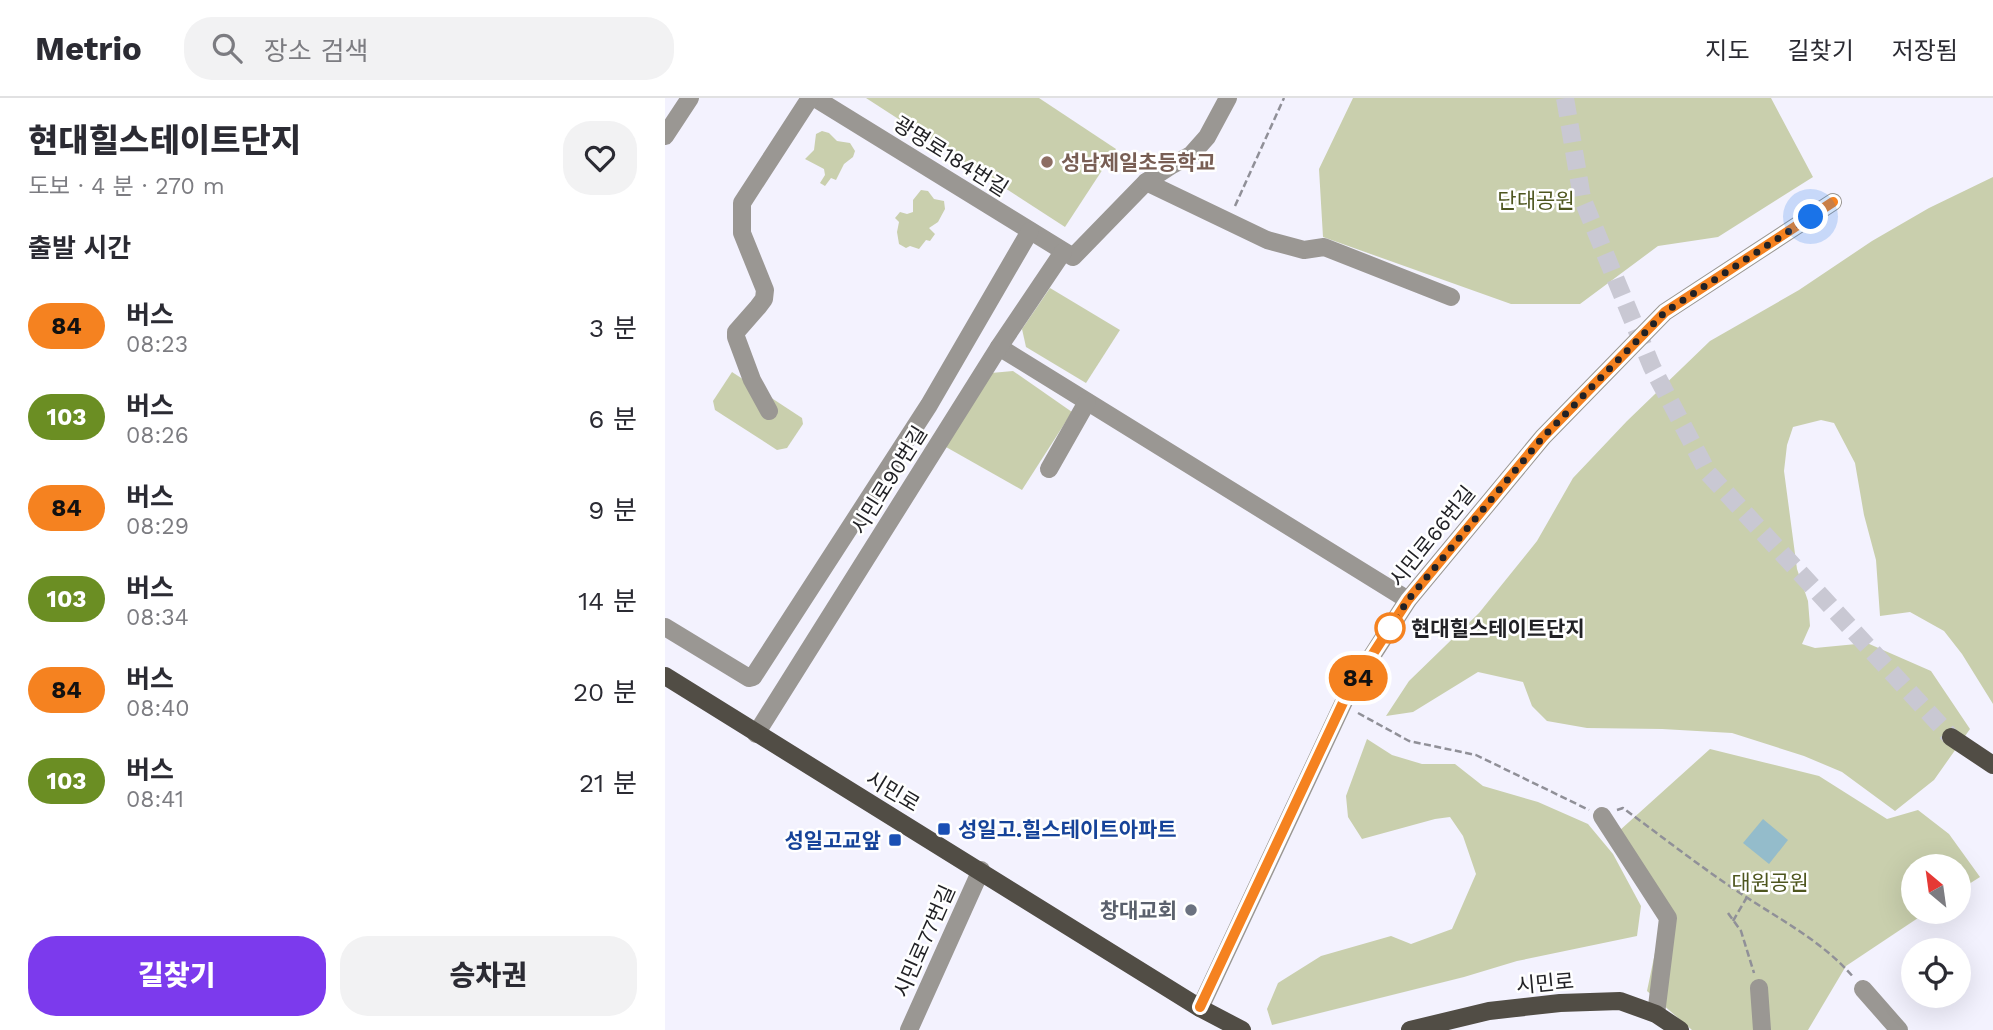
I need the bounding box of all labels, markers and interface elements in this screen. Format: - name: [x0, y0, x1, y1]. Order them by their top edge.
- search box: [184, 17, 674, 80]
- text: Metrio: [35, 29, 142, 68]
- icon: search: [208, 29, 246, 67]
- text: 장소 검색: [264, 36, 368, 66]
- text: 지도: [1705, 37, 1750, 65]
- text: 길찾기: [1788, 37, 1854, 65]
- text: 저장됨: [1892, 37, 1958, 65]
- street label: 광명로184번길: [889, 111, 1013, 201]
- text: 현대힐스테이트단지: [28, 121, 301, 160]
- button: heart: [563, 121, 637, 195]
- place label: 성남제일초등학교: [1061, 150, 1216, 175]
- marker: 성남제일초등학교: [1039, 154, 1055, 170]
- text: 도보 · 4 분 · 270 m: [28, 173, 225, 200]
- park label: 단대공원: [1497, 188, 1575, 213]
- your location: [1793, 199, 1828, 234]
- text: 출발 시간: [28, 233, 131, 263]
- text: 버스: [126, 300, 174, 330]
- text: 84: [51, 312, 82, 340]
- text: 3 분: [589, 313, 637, 343]
- text: 08:23: [126, 331, 188, 358]
- text: 버스: [126, 391, 174, 421]
- text: 103: [47, 403, 86, 431]
- text: 6 분: [588, 404, 637, 434]
- street label: 시민로90번길: [846, 421, 932, 539]
- text: 08:26: [126, 422, 189, 449]
- street label: 시민로66번길: [1384, 481, 1480, 591]
- text: 버스: [126, 482, 174, 512]
- text: 84: [51, 494, 82, 522]
- text: 9 분: [588, 495, 637, 525]
- text: 08:29: [126, 513, 189, 540]
- text: 버스: [126, 573, 174, 603]
- text: 103: [47, 585, 86, 613]
- text: 14 분: [578, 586, 637, 616]
- text: 08:34: [126, 604, 189, 631]
- marker: 현대힐스테이트단지: [1375, 613, 1405, 643]
- place label: 현대힐스테이트단지: [1411, 616, 1585, 641]
- line badge: 84: [1327, 655, 1389, 701]
- text: 버스: [126, 664, 174, 694]
- text: 84: [1343, 664, 1373, 692]
- text: 84: [51, 676, 82, 704]
- text: 20 분: [573, 677, 637, 707]
- text: 08:40: [126, 695, 190, 722]
- text: 버스: [126, 755, 174, 785]
- street label: 시민로: [862, 765, 924, 817]
- text: 103: [47, 767, 86, 795]
- text: 21 분: [579, 768, 637, 798]
- text: 08:41: [126, 786, 184, 813]
- place label: 성일고.힐스테이트아파트: [958, 817, 1177, 842]
- marker: 성일고.힐스테이트아파트: [936, 821, 952, 837]
- place label: 성일고교앞: [784, 828, 881, 853]
- marker: 성일고교앞: [887, 832, 903, 848]
- north arrow: [1901, 854, 1971, 924]
- map controls: [1901, 854, 1971, 1008]
- park label: 대원공원: [1731, 870, 1809, 895]
- street label: 시민로77번길: [888, 881, 960, 1001]
- place label: 창대교회: [1100, 898, 1177, 923]
- marker: 창대교회: [1183, 902, 1199, 918]
- button: 길찾기: [28, 936, 326, 1016]
- button: 승차권: [340, 936, 637, 1016]
- button: locate: [1901, 938, 1971, 1008]
- street label: 시민로: [1515, 968, 1575, 998]

